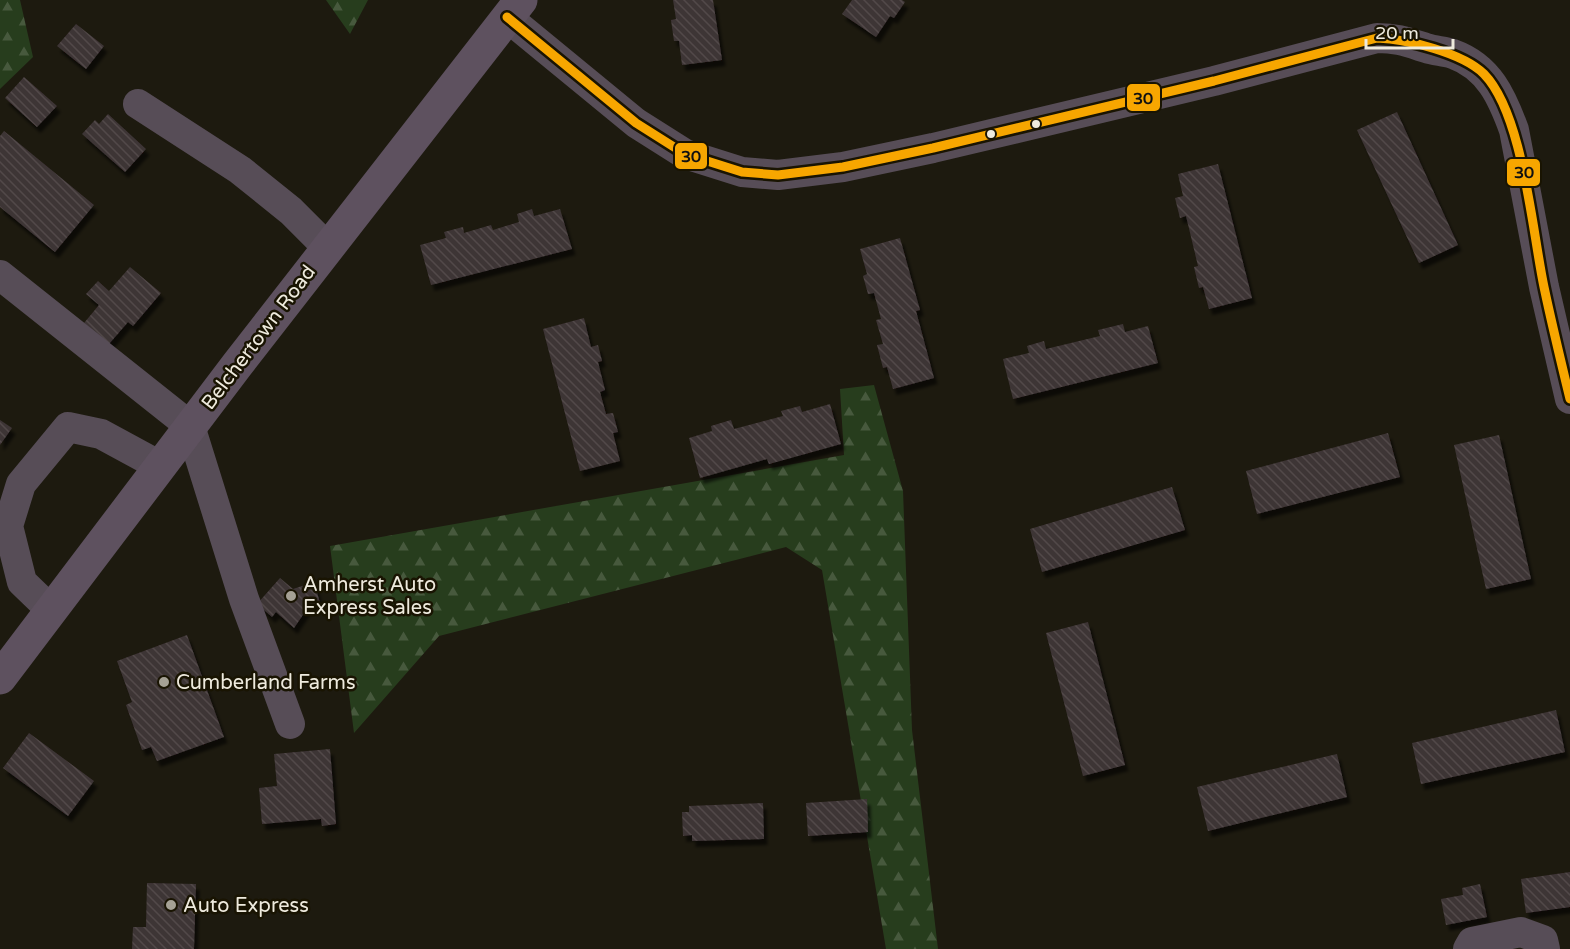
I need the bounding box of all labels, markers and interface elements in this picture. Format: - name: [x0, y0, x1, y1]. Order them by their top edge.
- scale bar: [1366, 12, 1453, 50]
- text: 20 m: [1375, 22, 1419, 44]
- line badge: 30: [1126, 83, 1161, 112]
- text: 30: [1133, 89, 1153, 109]
- unlabelled marker: [1030, 118, 1042, 130]
- unlabelled marker: [985, 128, 997, 140]
- line badge: 30: [674, 142, 708, 170]
- text: 30: [681, 147, 701, 167]
- line badge: 30: [1506, 158, 1541, 187]
- text: 30: [1514, 163, 1534, 183]
- street label: Belchertown Road: [197, 261, 321, 415]
- place label: Amherst Auto Express Sales: [303, 573, 436, 620]
- marker: Amherst Auto Express Sales: [284, 589, 298, 603]
- place label: Cumberland Farms: [176, 671, 356, 695]
- marker: Cumberland Farms: [157, 675, 171, 689]
- place label: Auto Express: [183, 894, 309, 918]
- marker: Auto Express: [164, 898, 178, 912]

